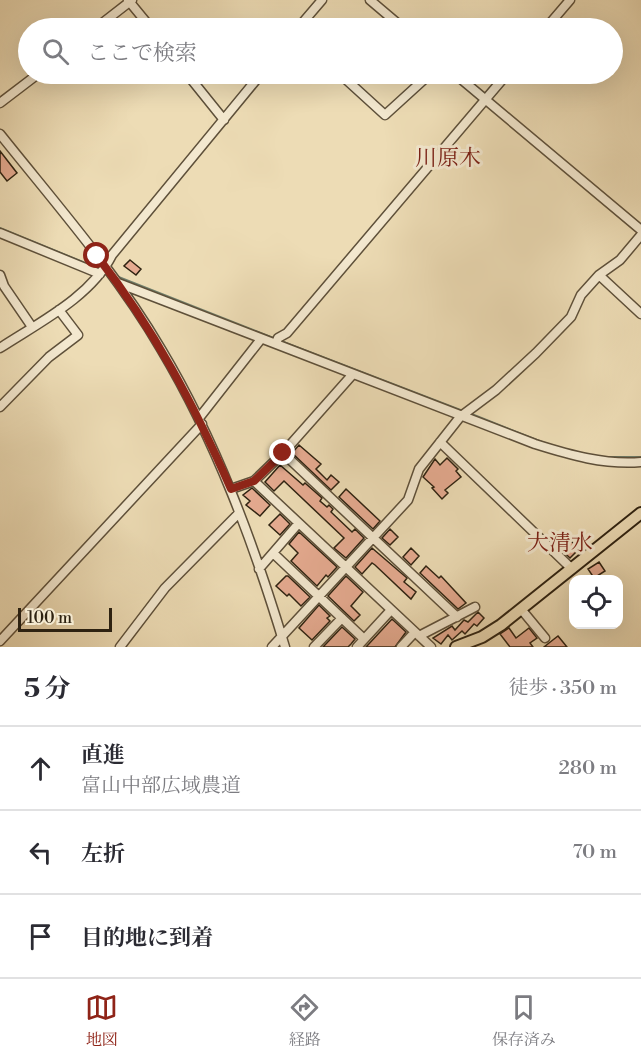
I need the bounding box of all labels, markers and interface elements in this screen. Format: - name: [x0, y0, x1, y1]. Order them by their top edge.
- search box: [18, 18, 623, 84]
- icon: search: [39, 35, 72, 68]
- text: ここで検索: [87, 40, 197, 67]
- district label: 川原木: [415, 145, 481, 172]
- route start: [83, 242, 109, 268]
- route end: [269, 439, 295, 465]
- district label: 大清水: [527, 530, 593, 557]
- map controls: [569, 575, 623, 629]
- button: locate: [569, 575, 623, 629]
- scale bar: [18, 605, 112, 632]
- text: 100 m: [27, 608, 72, 628]
- text: 5 分: [24, 673, 70, 705]
- text: 徒歩 · 350 m: [508, 676, 617, 701]
- text: 直進: [81, 742, 125, 769]
- icon: ahead: [24, 752, 57, 785]
- text: 280 m: [558, 756, 617, 781]
- text: 富山中部広域農道: [81, 774, 241, 799]
- icon: left: [24, 836, 57, 869]
- text: 70 m: [573, 840, 617, 865]
- text: 左折: [81, 841, 125, 868]
- icon: arrive: [24, 920, 57, 953]
- text: 目的地に到着: [81, 925, 213, 952]
- tab: 地図: [85, 991, 118, 1050]
- tab: 経路: [288, 991, 321, 1050]
- tab: 保存済み: [492, 991, 556, 1050]

